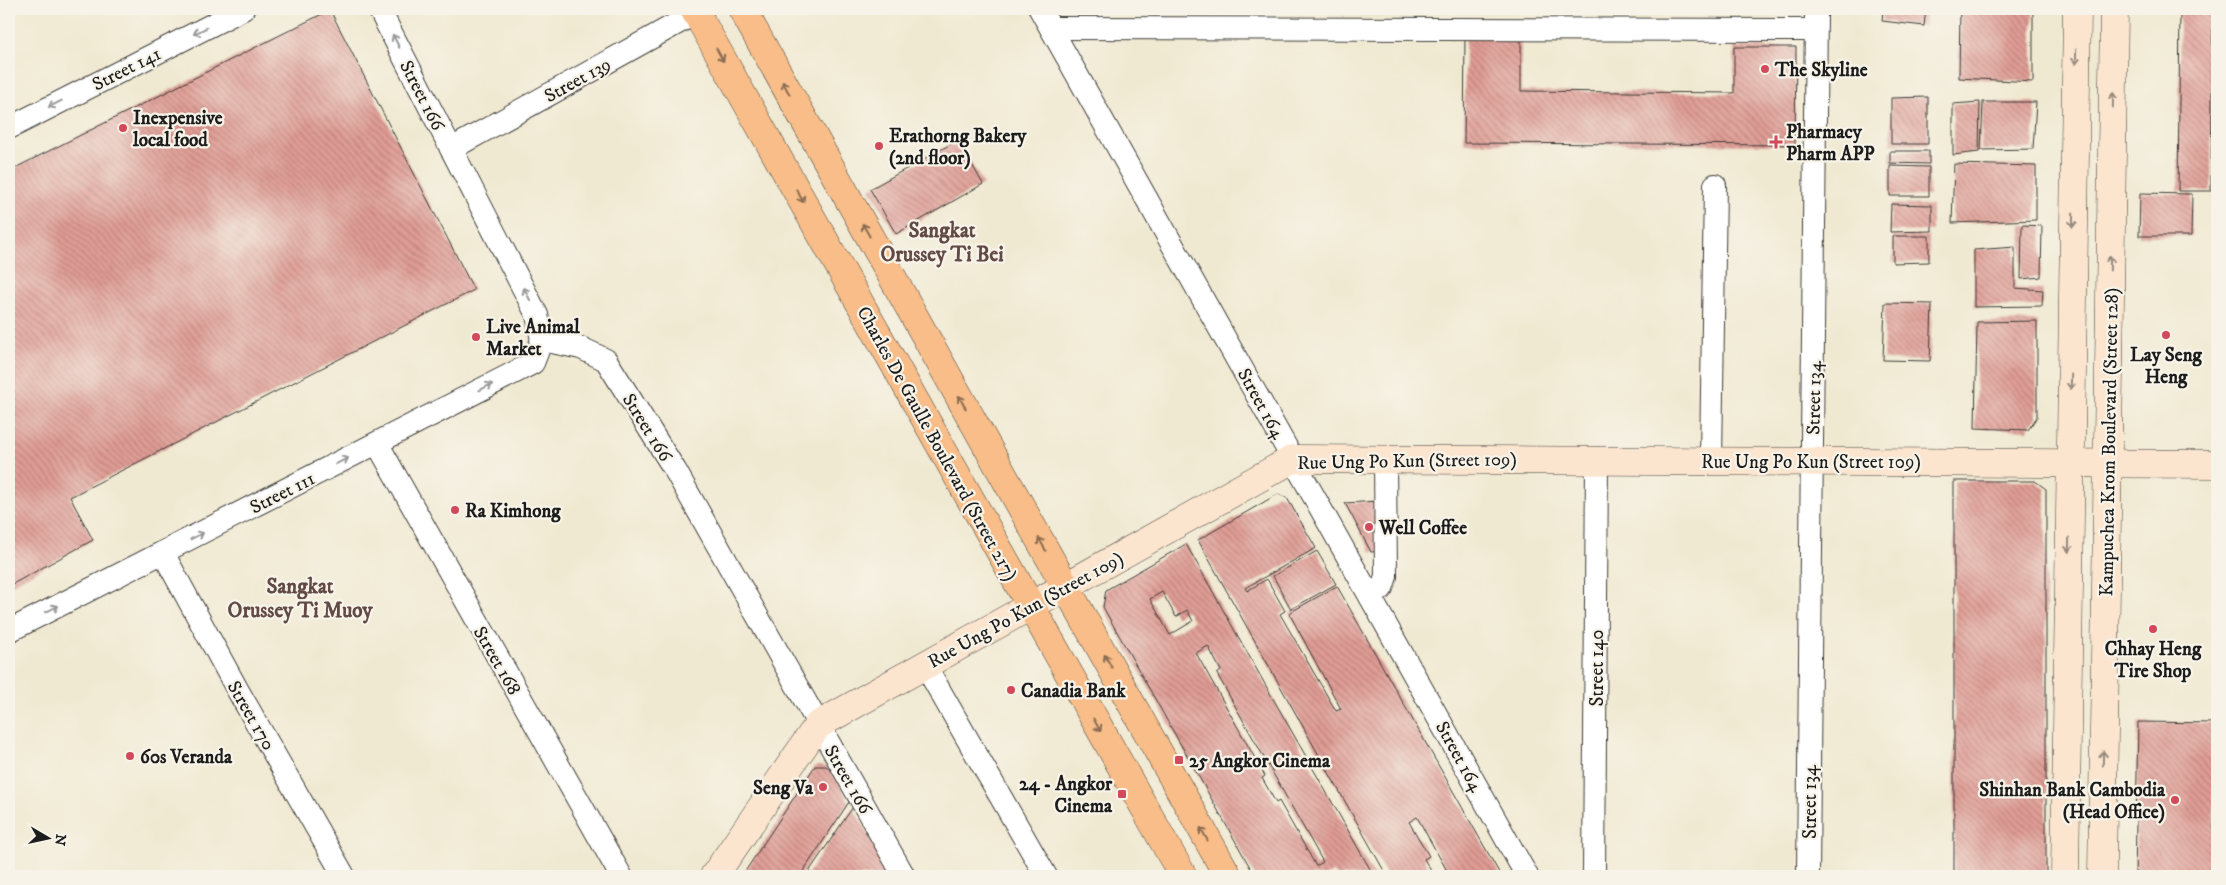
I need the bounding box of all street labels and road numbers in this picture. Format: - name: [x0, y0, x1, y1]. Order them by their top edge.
- street label: Street 141: [89, 42, 165, 96]
- street label: Street 139: [540, 53, 615, 108]
- street label: Street 166: [394, 57, 450, 136]
- street label: Kampuchea Krom Boulevard (Street 128): [2095, 287, 2124, 597]
- street label: Charles De Gaulle Boulevard (Street 217): [851, 302, 1022, 585]
- street label: Street 134: [1802, 360, 1827, 435]
- street label: Street 164: [1232, 365, 1290, 444]
- street label: Street 166: [617, 390, 677, 467]
- street label: Rue Ung Po Kun (Street 109): [1297, 448, 1517, 475]
- street label: Rue Ung Po Kun (Street 109): [1701, 451, 1921, 474]
- street label: Street 111: [246, 467, 319, 519]
- street label: Rue Ung Po Kun (Street 109): [924, 547, 1127, 674]
- street label: Street 168: [468, 622, 525, 699]
- street label: Street 140: [1586, 629, 1609, 707]
- street label: Street 170: [222, 677, 280, 755]
- street label: Street 164: [1430, 718, 1488, 797]
- street label: Street 166: [819, 741, 877, 819]
- street label: Street 134: [1799, 764, 1822, 839]

